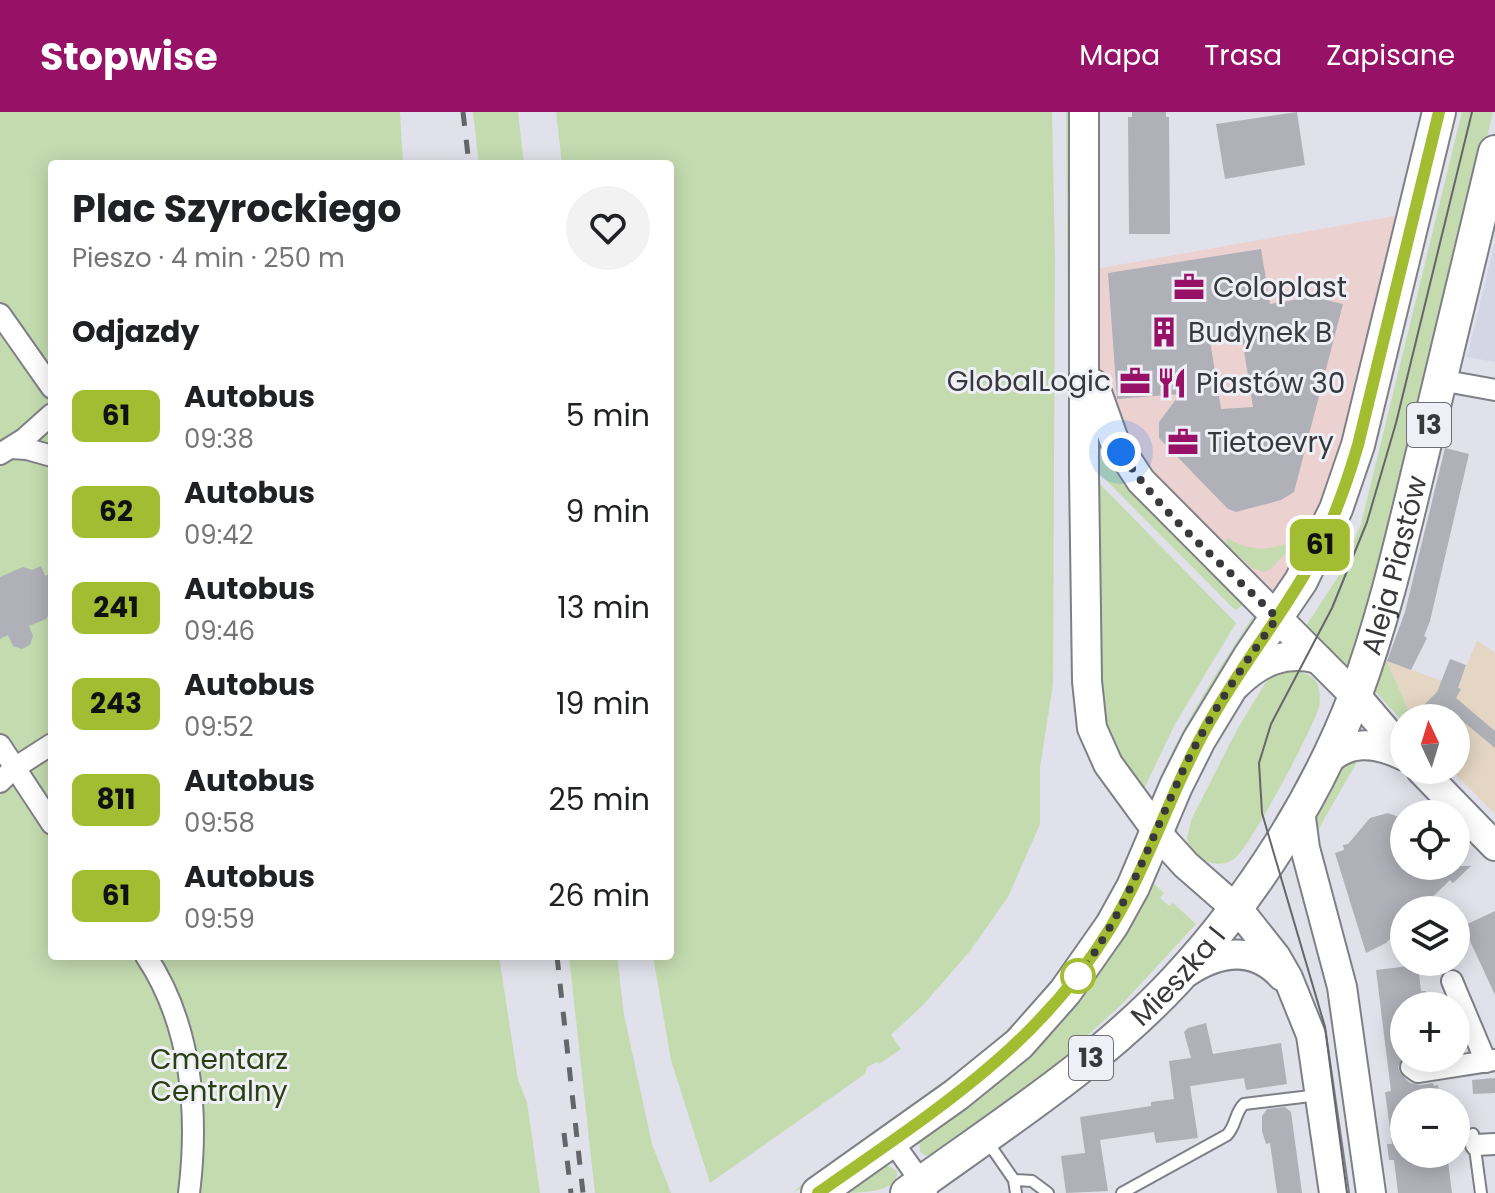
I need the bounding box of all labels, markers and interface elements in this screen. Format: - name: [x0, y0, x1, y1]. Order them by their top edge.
- text: Stopwise: [40, 30, 218, 83]
- text: Mapa: [1079, 36, 1160, 75]
- text: Trasa: [1204, 36, 1282, 75]
- text: Zapisane: [1326, 36, 1455, 75]
- text: Plac Szyrockiego: [72, 182, 402, 235]
- button: heart: [566, 186, 650, 270]
- text: Pieszo · 4 min · 250 m: [72, 240, 345, 276]
- place label: Coloplast: [1213, 268, 1347, 307]
- office icon: Coloplast: [1172, 270, 1206, 304]
- text: Odjazdy: [72, 310, 199, 353]
- place label: Budynek B: [1188, 313, 1332, 352]
- building icon: Budynek B: [1147, 315, 1181, 349]
- place label: GlobalLogic: [947, 362, 1111, 401]
- office icon: GlobalLogic: [1118, 364, 1152, 398]
- place label: Piastów 30: [1196, 364, 1345, 403]
- restaurant icon: Piastów 30: [1155, 366, 1189, 400]
- text: Autobus: [184, 375, 315, 418]
- text: 5 min: [566, 394, 650, 437]
- text: 61: [102, 396, 130, 435]
- road number: 13: [1407, 403, 1451, 447]
- text: 09:38: [184, 421, 254, 457]
- place label: Tietoevry: [1207, 423, 1334, 462]
- office icon: Tietoevry: [1166, 425, 1200, 459]
- your location: [1101, 432, 1141, 472]
- text: Autobus: [184, 471, 315, 514]
- street label: Aleja Piastów: [1351, 471, 1436, 660]
- text: 9 min: [566, 490, 650, 533]
- text: 62: [99, 492, 133, 531]
- text: 09:42: [184, 517, 254, 553]
- line badge: 61: [1284, 519, 1356, 571]
- text: 61: [1306, 525, 1334, 564]
- text: Autobus: [184, 567, 315, 610]
- text: 13 min: [557, 586, 650, 629]
- text: 241: [93, 588, 139, 627]
- text: 09:46: [184, 613, 255, 649]
- text: Autobus: [184, 663, 315, 706]
- text: 19 min: [556, 682, 650, 725]
- text: 243: [90, 684, 142, 723]
- north arrow: [1390, 704, 1470, 784]
- map controls: [1390, 704, 1470, 1168]
- text: 09:52: [184, 709, 254, 745]
- text: Autobus: [184, 759, 315, 802]
- text: 25 min: [548, 778, 650, 821]
- text: 811: [96, 780, 136, 819]
- button: locate: [1390, 800, 1470, 880]
- text: 09:58: [184, 805, 255, 841]
- text: Autobus: [184, 855, 315, 898]
- text: 26 min: [548, 874, 650, 917]
- text: 61: [102, 876, 130, 915]
- button: layers: [1390, 896, 1470, 976]
- text: 09:59: [184, 901, 255, 937]
- street label: Mieszka I: [1122, 918, 1234, 1035]
- unlabelled marker: [1061, 959, 1095, 993]
- button: +: [1390, 992, 1470, 1072]
- road number: 13: [1069, 1036, 1113, 1080]
- park label: Cmentarz Centralny: [150, 1040, 288, 1111]
- button: −: [1390, 1088, 1470, 1168]

